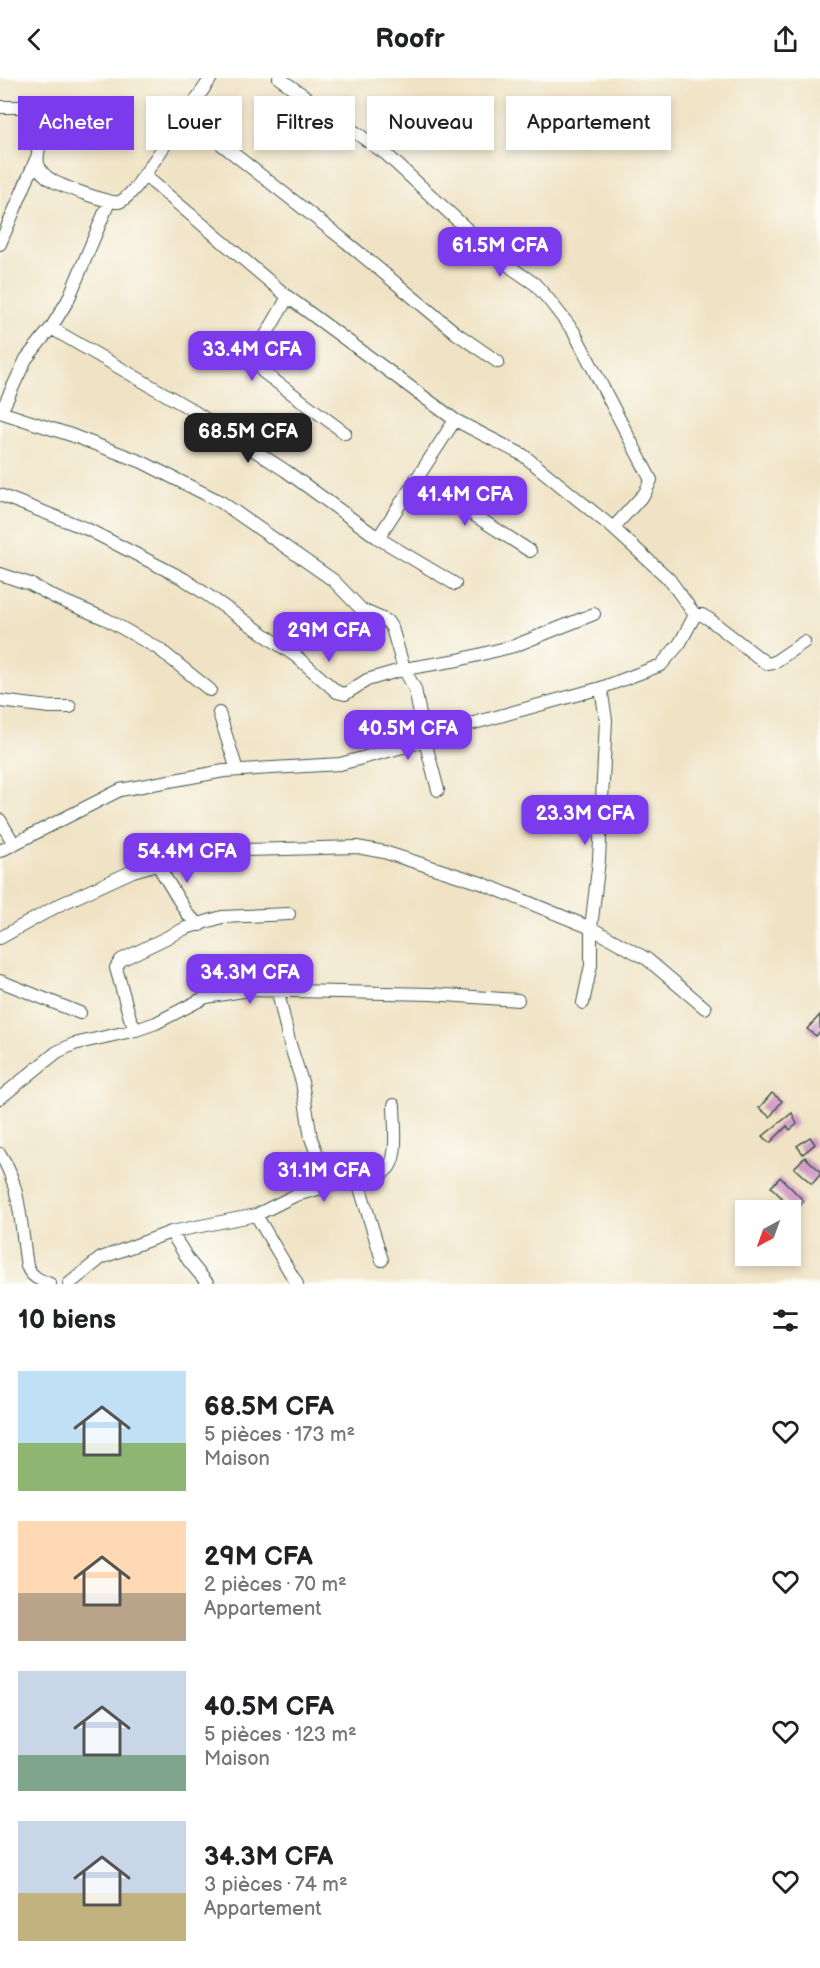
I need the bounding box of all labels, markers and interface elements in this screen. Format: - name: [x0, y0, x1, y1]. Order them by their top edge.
- icon: back: [18, 23, 51, 56]
- text: Roofr: [375, 23, 445, 55]
- icon: share: [769, 23, 802, 56]
- chip: Acheter: [18, 96, 134, 150]
- chip: Louer: [146, 96, 242, 150]
- chip: Filtres: [254, 96, 355, 150]
- chip: Nouveau: [367, 96, 494, 150]
- chip: Appartement: [506, 96, 671, 150]
- pin: 61.5M CFA: [431, 227, 569, 278]
- text: 61.5M CFA: [452, 234, 548, 258]
- pin: 33.4M CFA: [183, 331, 321, 382]
- text: 33.4M CFA: [202, 338, 302, 362]
- pin: 68.5M CFA: [179, 413, 317, 464]
- text: 68.5M CFA: [198, 420, 298, 444]
- pin: 41.4M CFA: [396, 476, 534, 527]
- text: 41.4M CFA: [417, 483, 513, 507]
- pin: 29M CFA: [274, 612, 384, 663]
- text: 29M CFA: [287, 619, 371, 643]
- pin: 40.5M CFA: [339, 710, 477, 761]
- text: 40.5M CFA: [358, 717, 458, 741]
- pin: 23.3M CFA: [516, 795, 654, 846]
- text: 23.3M CFA: [535, 802, 635, 826]
- pin: 54.4M CFA: [118, 833, 256, 884]
- text: 54.4M CFA: [137, 840, 237, 864]
- pin: 34.3M CFA: [181, 954, 319, 1005]
- text: 34.3M CFA: [200, 961, 300, 985]
- pin: 31.1M CFA: [255, 1152, 393, 1203]
- text: 31.1M CFA: [278, 1159, 370, 1183]
- north arrow: [735, 1200, 801, 1266]
- map controls: [735, 1200, 801, 1266]
- icon: filters: [769, 1304, 802, 1337]
- text: 10 biens: [18, 1305, 116, 1336]
- text: 68.5M CFA: [204, 1392, 334, 1423]
- icon: home: [66, 1395, 138, 1467]
- icon: heart: [769, 1415, 802, 1448]
- text: 5 pièces · 173 m²: [204, 1423, 355, 1447]
- text: Maison: [204, 1447, 270, 1471]
- text: 29M CFA: [204, 1542, 313, 1573]
- icon: home: [66, 1545, 138, 1617]
- icon: heart: [769, 1565, 802, 1598]
- text: 2 pièces · 70 m²: [204, 1573, 347, 1597]
- text: Appartement: [204, 1597, 321, 1621]
- text: 40.5M CFA: [204, 1692, 334, 1723]
- icon: home: [66, 1695, 138, 1767]
- icon: heart: [769, 1715, 802, 1748]
- text: 5 pièces · 123 m²: [204, 1723, 357, 1747]
- text: Maison: [204, 1747, 270, 1771]
- text: 34.3M CFA: [204, 1842, 333, 1873]
- icon: home: [66, 1845, 138, 1917]
- icon: heart: [769, 1865, 802, 1898]
- text: 3 pièces · 74 m²: [204, 1873, 348, 1897]
- text: Appartement: [204, 1897, 321, 1921]

